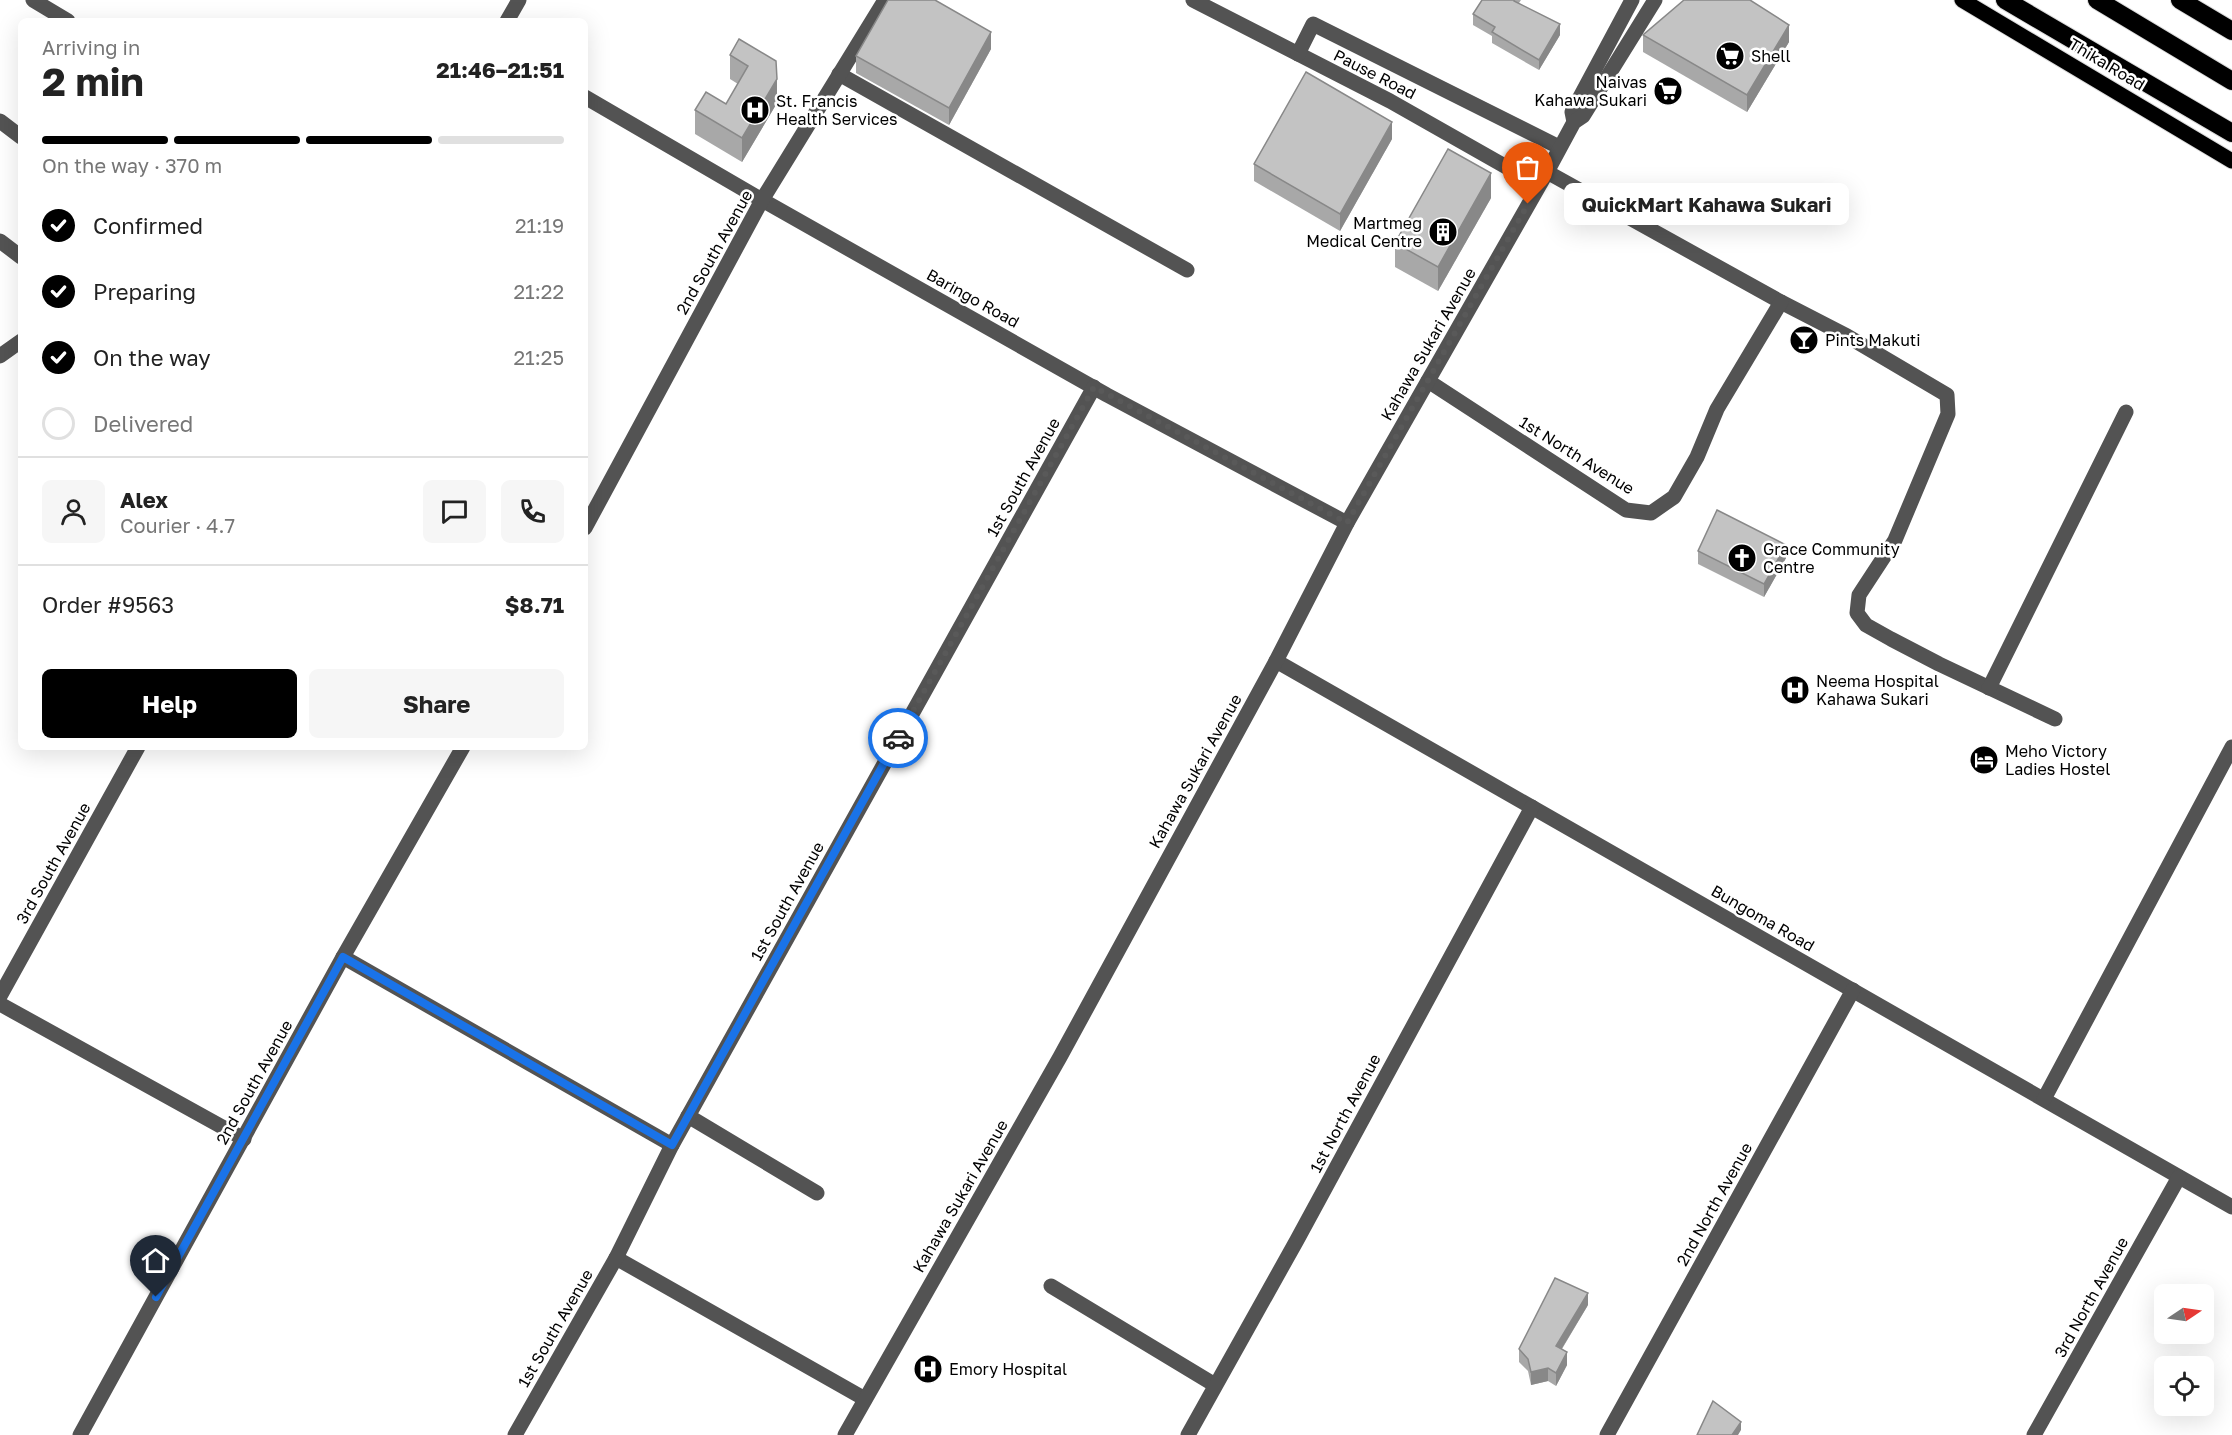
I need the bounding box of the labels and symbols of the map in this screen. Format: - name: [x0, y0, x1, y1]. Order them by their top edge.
- street label: Thika Road: [2065, 33, 2149, 95]
- supermarket icon: Shell: [1714, 40, 1746, 72]
- street label: Pause Road: [1330, 45, 1420, 103]
- place label: Shell: [1751, 46, 1791, 66]
- place label: Naivas Kahawa Sukari: [1534, 72, 1647, 110]
- supermarket icon: Naivas Kahawa Sukari: [1652, 75, 1684, 107]
- place label: St. Francis Health Services: [776, 91, 898, 129]
- hospital icon: St. Francis Health Services: [739, 94, 771, 126]
- pin: [1502, 142, 1553, 204]
- callout: QuickMart Kahawa Sukari: [1564, 183, 1849, 225]
- street label: 2nd South Avenue: [672, 186, 756, 318]
- place label: Martmeg Medical Centre: [1306, 213, 1422, 251]
- building icon: Martmeg Medical Centre: [1427, 216, 1459, 248]
- street label: Baringo Road: [923, 264, 1023, 332]
- street label: Kahawa Sukari Avenue: [1376, 264, 1480, 424]
- bar icon: Pints Makuti: [1788, 324, 1820, 356]
- place label: Pints Makuti: [1825, 330, 1921, 350]
- street label: 1st North Avenue: [1516, 412, 1638, 498]
- street label: 1st South Avenue: [982, 414, 1064, 540]
- place label: Grace Community Centre: [1763, 539, 1900, 577]
- church icon: Grace Community Centre: [1726, 542, 1758, 574]
- place label: Neema Hospital Kahawa Sukari: [1816, 671, 1939, 709]
- hospital icon: Neema Hospital Kahawa Sukari: [1779, 674, 1811, 706]
- street label: Kahawa Sukari Avenue: [1144, 690, 1246, 852]
- courier: [868, 708, 928, 768]
- place label: Meho Victory Ladies Hostel: [2005, 741, 2110, 779]
- hotel icon: Meho Victory Ladies Hostel: [1968, 744, 2000, 776]
- street label: 3rd South Avenue: [11, 799, 95, 927]
- street label: 1st South Avenue: [746, 838, 828, 964]
- street label: Bungoma Road: [1708, 880, 1818, 956]
- street label: 2nd South Avenue: [212, 1016, 296, 1148]
- street label: 1st North Avenue: [1305, 1050, 1385, 1176]
- street label: Kahawa Sukari Avenue: [908, 1116, 1012, 1276]
- street label: 2nd North Avenue: [1672, 1139, 1756, 1269]
- street label: 3rd North Avenue: [2050, 1233, 2132, 1361]
- pin: [130, 1235, 181, 1297]
- street label: 1st South Avenue: [513, 1265, 597, 1391]
- north arrow: [2154, 1284, 2214, 1344]
- hospital icon: Emory Hospital: [912, 1353, 944, 1385]
- place label: Emory Hospital: [949, 1359, 1067, 1379]

